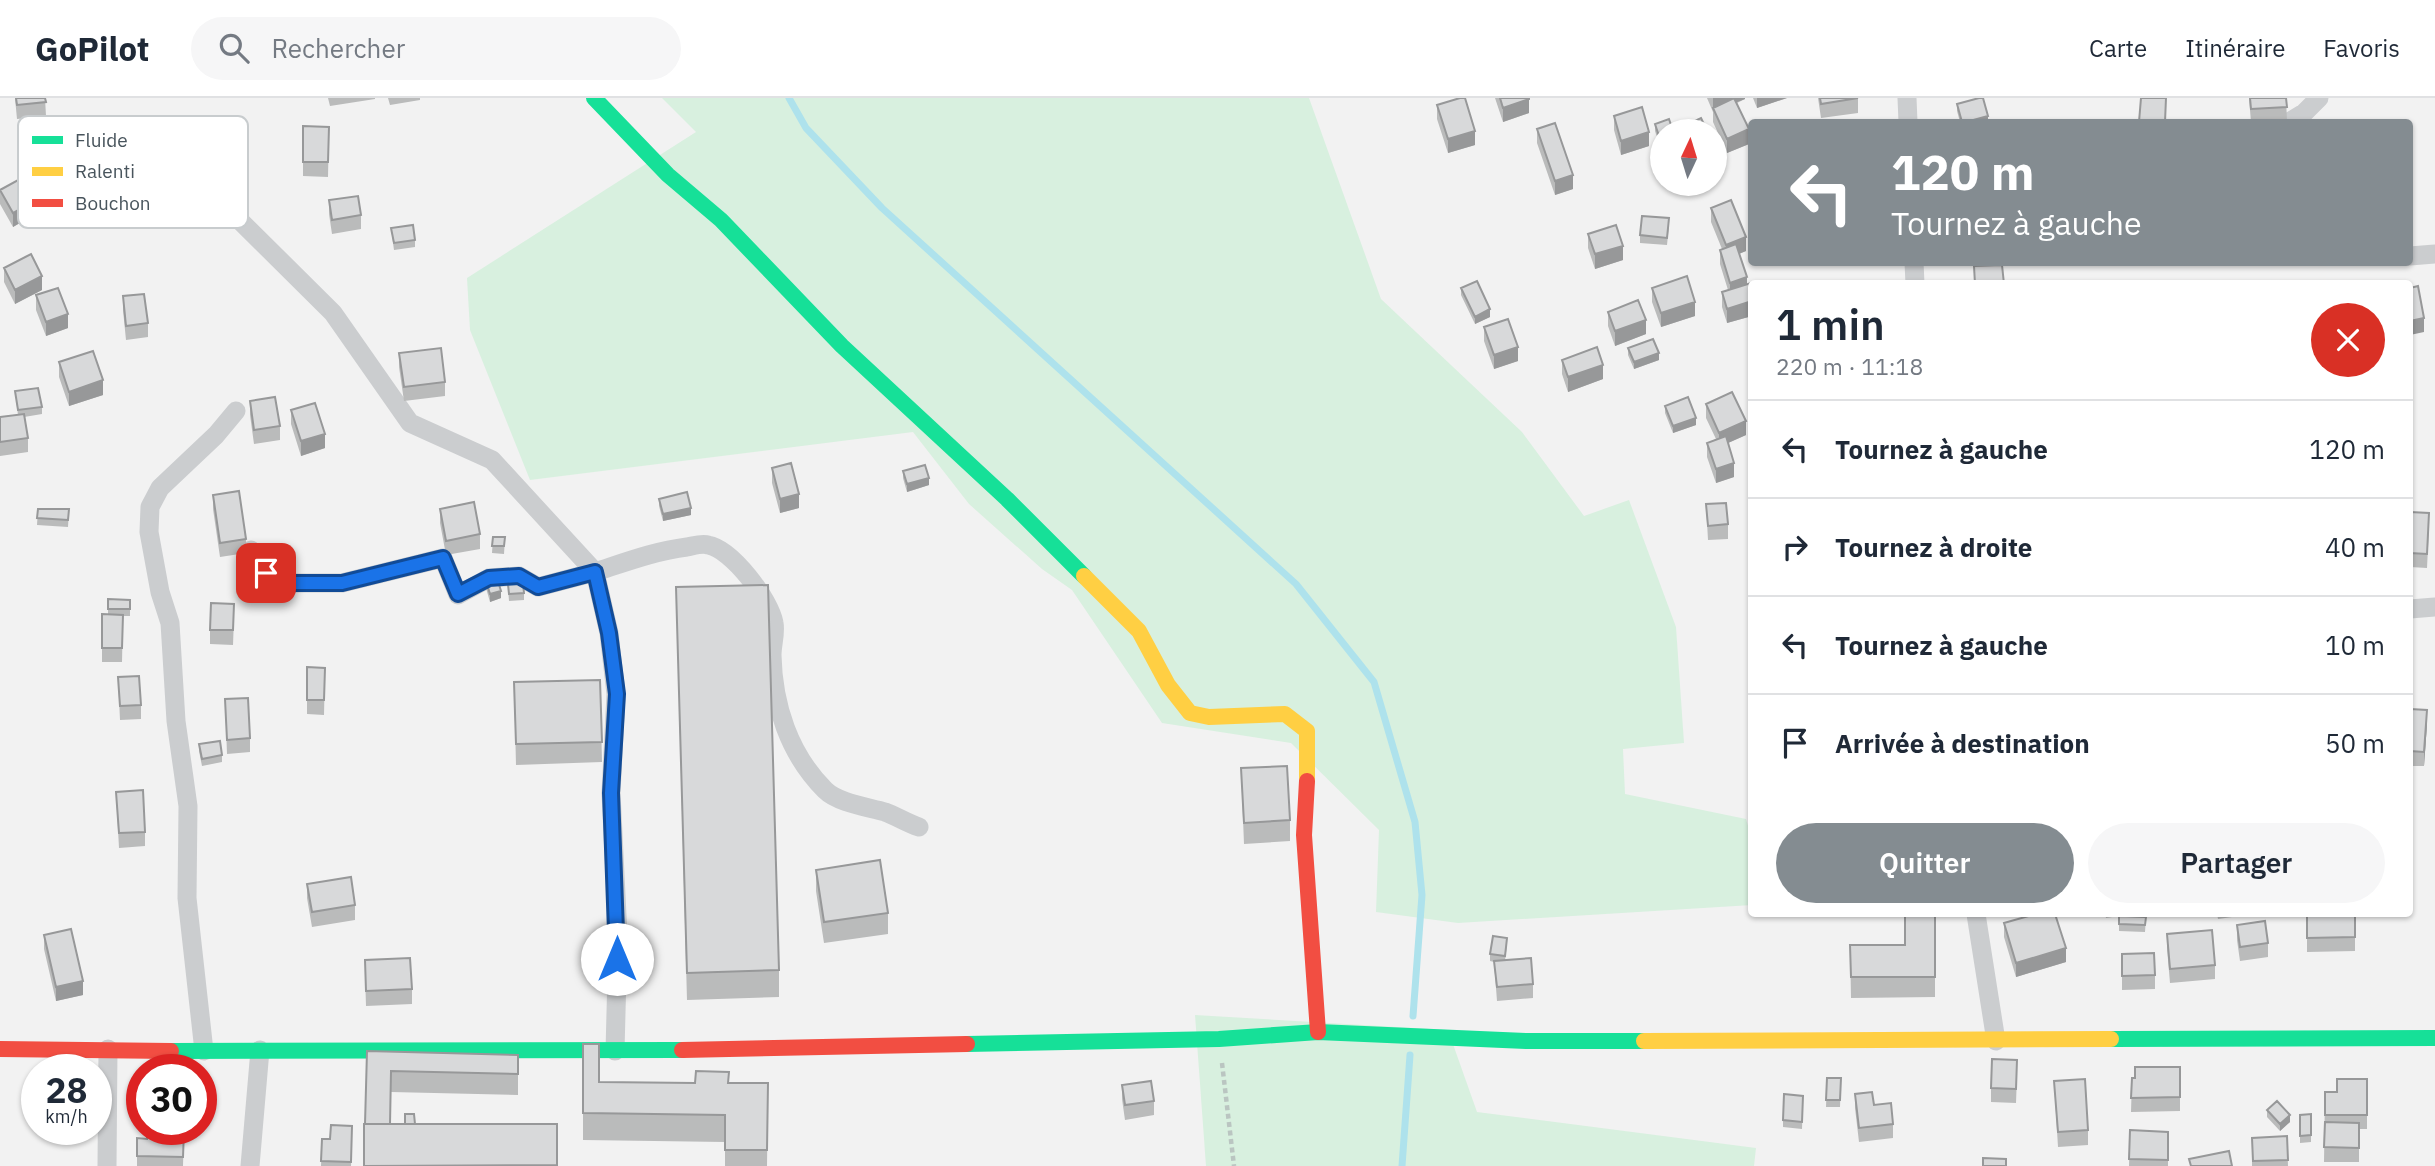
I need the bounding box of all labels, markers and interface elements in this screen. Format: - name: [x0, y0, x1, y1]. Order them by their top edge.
- search box: [191, 17, 681, 80]
- text: GoPilot: [35, 27, 149, 70]
- icon: search: [215, 29, 253, 67]
- text: Rechercher: [271, 31, 405, 65]
- text: Carte: [2089, 32, 2147, 64]
- text: Itinéraire: [2185, 32, 2285, 64]
- text: Favoris: [2323, 32, 2400, 64]
- legend: [18, 116, 248, 228]
- north arrow: [1650, 119, 1727, 196]
- map controls: [1650, 119, 1727, 196]
- text: Fluide: [75, 128, 128, 152]
- text: 120 m: [1891, 140, 2035, 203]
- icon: left: [1776, 147, 1867, 238]
- text: Ralenti: [75, 159, 135, 183]
- text: Bouchon: [75, 191, 151, 215]
- text: Tournez à gauche: [1891, 202, 2142, 244]
- text: 1 min: [1776, 297, 1885, 352]
- button: close: [2311, 303, 2385, 377]
- text: 220 m · 11:18: [1776, 351, 1923, 381]
- icon: left: [1776, 430, 1814, 468]
- text: Tournez à gauche: [1835, 432, 2048, 466]
- text: 120 m: [2309, 432, 2385, 466]
- icon: right: [1776, 528, 1814, 566]
- text: Tournez à droite: [1835, 530, 2032, 564]
- text: 40 m: [2325, 530, 2385, 564]
- pin: [236, 543, 296, 603]
- icon: arrive: [247, 554, 285, 592]
- icon: left: [1776, 626, 1814, 664]
- text: Tournez à gauche: [1835, 628, 2048, 662]
- text: 10 m: [2325, 628, 2385, 662]
- icon: arrive: [1776, 724, 1814, 762]
- text: Arrivée à destination: [1835, 726, 2090, 760]
- text: 50 m: [2325, 726, 2385, 760]
- button: Quitter: [1776, 823, 2074, 903]
- button: Partager: [2088, 823, 2385, 903]
- position arrow: [580, 922, 654, 996]
- speed limit sign: 30: [126, 1054, 217, 1145]
- text: 28: [45, 1067, 88, 1113]
- text: km/h: [45, 1105, 88, 1128]

